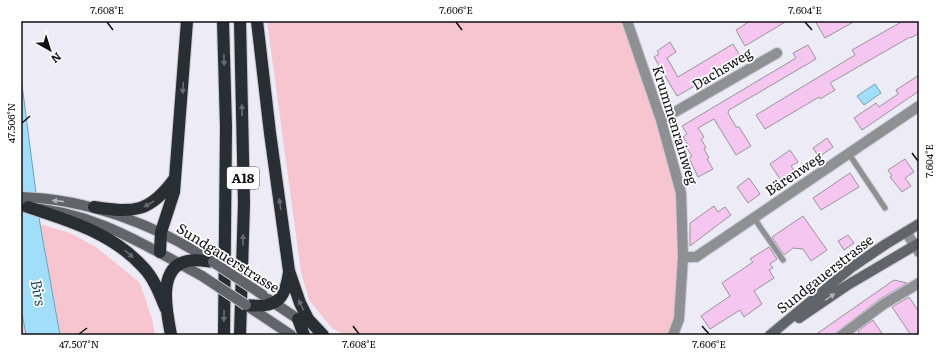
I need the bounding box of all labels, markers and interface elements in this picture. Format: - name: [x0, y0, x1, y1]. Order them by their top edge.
- text: 7.608°E: [90, 2, 124, 17]
- text: 7.606°E: [439, 2, 473, 17]
- text: 7.604°E: [788, 2, 822, 17]
- north arrow: [30, 30, 70, 70]
- street label: Dachsweg: [687, 42, 756, 94]
- text: N: [48, 49, 66, 68]
- one-way arrow: [221, 54, 227, 67]
- street label: Krummenrainweg: [648, 63, 704, 187]
- one-way arrow: [179, 82, 186, 94]
- text: 47.506°N: [3, 103, 18, 143]
- one-way arrow: [239, 103, 245, 116]
- text: 7.604°E: [921, 144, 936, 178]
- street label: Bärenweg: [761, 146, 827, 200]
- road number: A18: [227, 167, 259, 189]
- one-way arrow: [52, 197, 64, 204]
- one-way arrow: [277, 198, 283, 210]
- one-way arrow: [143, 200, 154, 207]
- street label: Sundgauerstrasse: [173, 217, 284, 297]
- street label: Sundgauerstrasse: [772, 229, 877, 317]
- one-way arrow: [240, 233, 246, 246]
- one-way arrow: [124, 249, 134, 258]
- water label: Birs: [26, 277, 53, 308]
- one-way arrow: [824, 293, 835, 301]
- one-way arrow: [298, 300, 304, 311]
- one-way arrow: [221, 310, 227, 323]
- text: 47.507°N: [59, 336, 99, 351]
- text: 7.608°E: [342, 336, 376, 351]
- text: 7.606°E: [692, 336, 726, 351]

